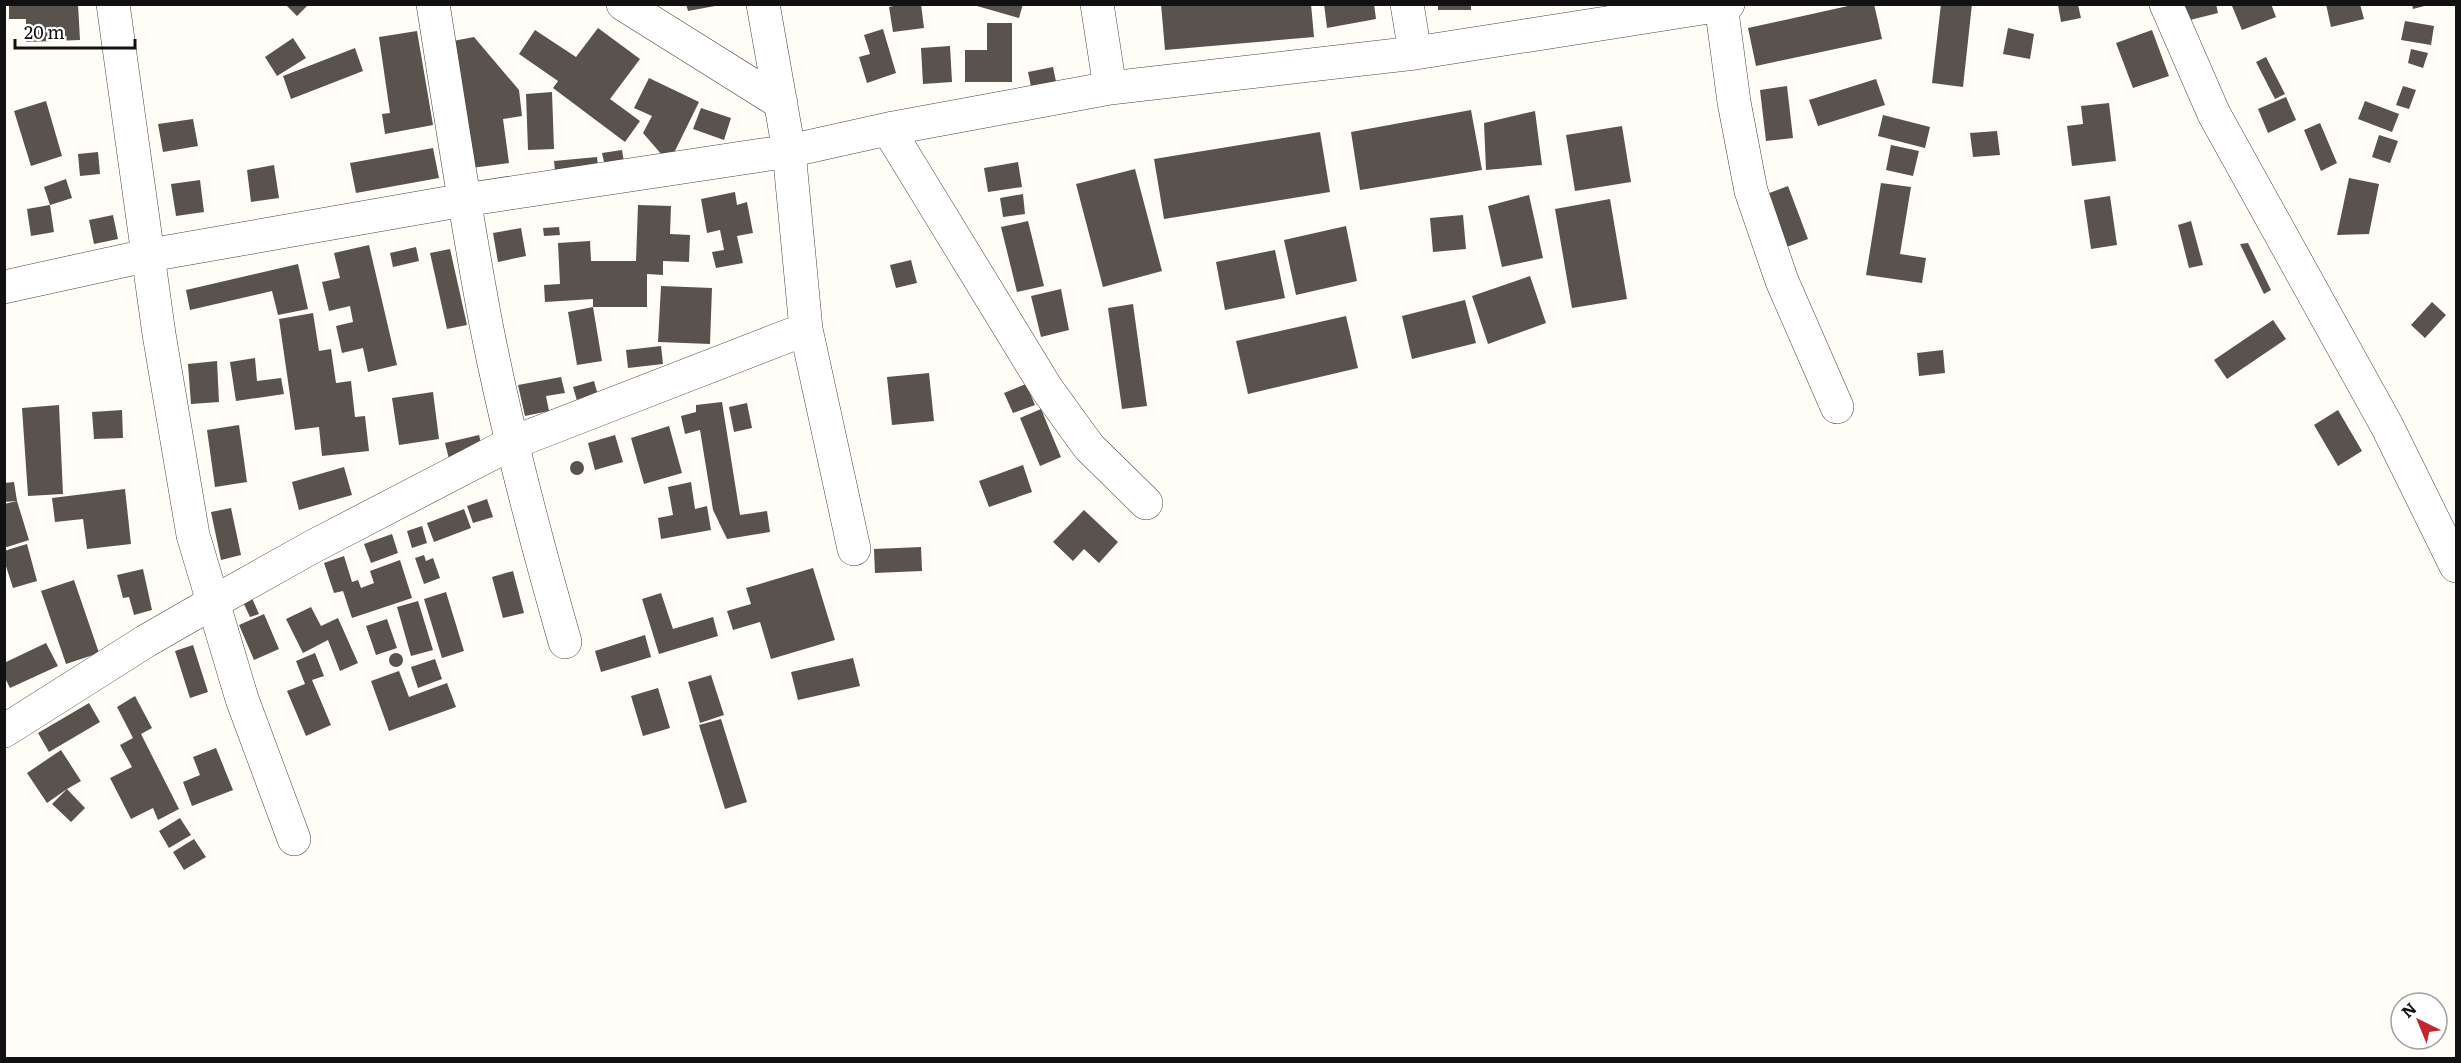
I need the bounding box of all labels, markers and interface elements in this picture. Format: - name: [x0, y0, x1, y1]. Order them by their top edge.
- scale bar: [15, 12, 135, 50]
- text: 20 m: [24, 18, 65, 45]
- north arrow: [2389, 991, 2449, 1051]
- text: N: [2395, 996, 2421, 1023]

